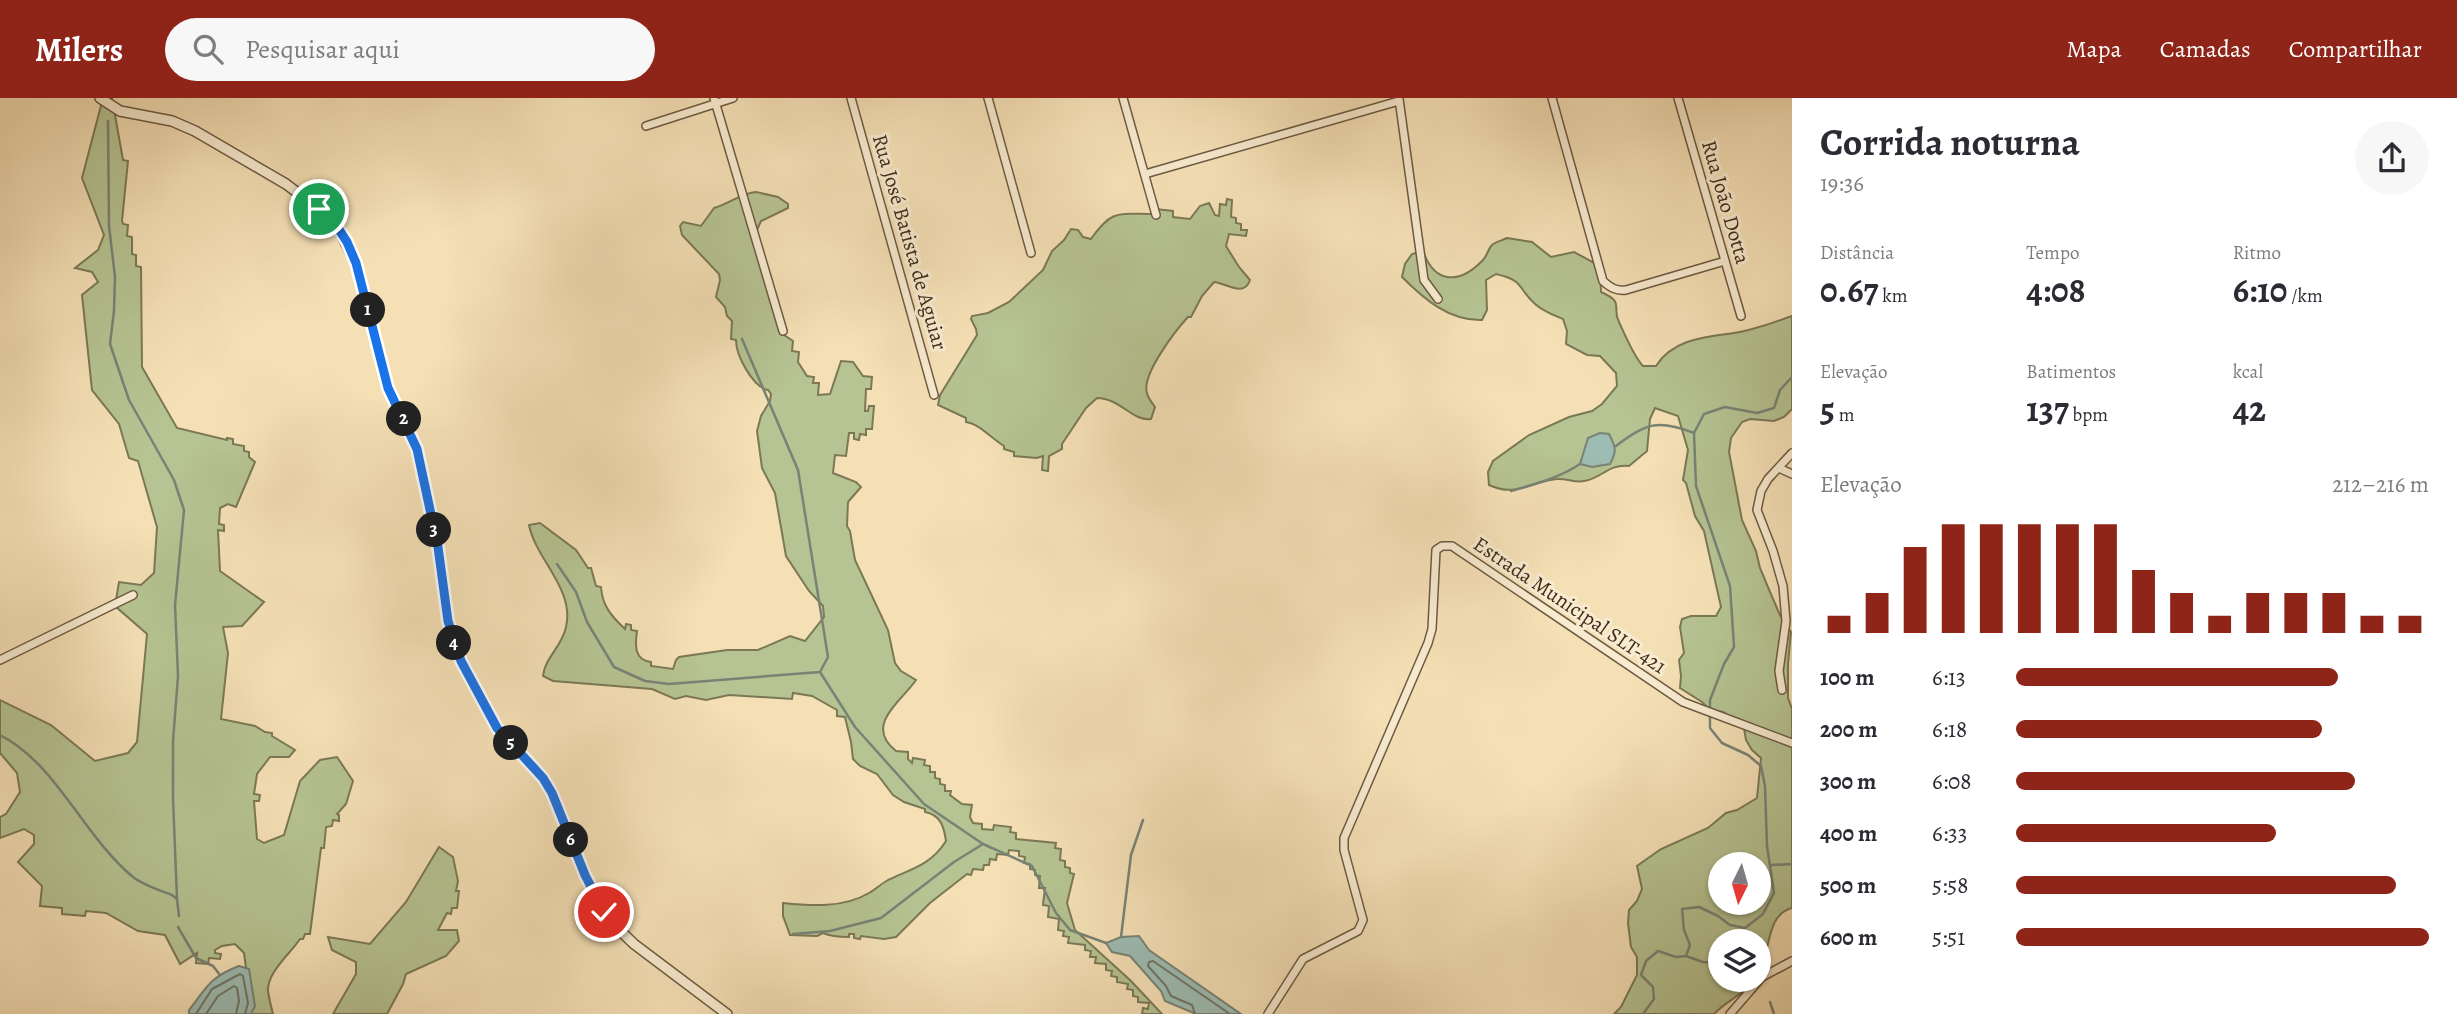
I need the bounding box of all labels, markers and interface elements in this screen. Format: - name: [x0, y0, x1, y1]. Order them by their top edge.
- search box: [165, 18, 655, 81]
- text: Milers: [35, 27, 123, 72]
- icon: search: [189, 30, 227, 68]
- text: Pesquisar aqui: [245, 32, 400, 67]
- text: Mapa: [2067, 33, 2122, 65]
- text: Camadas: [2160, 33, 2251, 65]
- text: Compartilhar: [2289, 33, 2422, 65]
- text: Corrida noturna: [1820, 116, 2080, 168]
- button: share: [2355, 121, 2429, 195]
- street label: Rua José Batista de Aguiar: [866, 131, 954, 353]
- street label: Rua João Dotta: [1695, 137, 1757, 267]
- text: 19:36: [1820, 168, 1864, 199]
- pin: [289, 179, 349, 239]
- icon: arrive: [300, 190, 338, 228]
- text: Distância: [1820, 240, 1894, 266]
- text: Tempo: [2026, 240, 2079, 266]
- text: Ritmo: [2233, 240, 2281, 266]
- text: 0.67: [1820, 266, 1879, 314]
- text: 4:08: [2026, 266, 2086, 314]
- text: 6:10: [2233, 266, 2287, 314]
- text: km: [1879, 283, 1908, 309]
- text: /km: [2287, 283, 2323, 309]
- pin: 1: [350, 292, 386, 328]
- text: 1: [364, 296, 371, 322]
- text: Elevação: [1820, 359, 1888, 385]
- text: Batimentos: [2026, 359, 2116, 385]
- text: kcal: [2233, 359, 2263, 385]
- text: 5: [1820, 385, 1835, 433]
- text: 137: [2026, 385, 2069, 433]
- text: 42: [2233, 385, 2266, 433]
- pin: 2: [386, 402, 422, 436]
- text: m: [1835, 402, 1855, 428]
- text: bpm: [2069, 402, 2108, 428]
- text: 2: [399, 405, 408, 431]
- text: Elevação: [1820, 469, 1902, 500]
- text: 212–216 m: [2332, 469, 2429, 500]
- pin: 3: [416, 512, 452, 548]
- text: 3: [429, 516, 438, 542]
- street label: Estrada Municipal SLT-421: [1468, 530, 1672, 680]
- pin: 4: [436, 626, 472, 660]
- text: 4: [449, 629, 458, 655]
- text: 100 m: [1820, 662, 1875, 693]
- text: 6:13: [1932, 662, 1966, 693]
- text: 200 m: [1820, 714, 1878, 745]
- text: 6:18: [1932, 714, 1967, 745]
- pin: 5: [494, 726, 528, 760]
- text: 5: [506, 729, 515, 755]
- text: 300 m: [1820, 766, 1876, 797]
- text: 6:08: [1932, 766, 1972, 797]
- text: 400 m: [1820, 818, 1877, 849]
- text: 6:33: [1932, 818, 1967, 849]
- pin: 6: [554, 822, 588, 858]
- text: 6: [566, 826, 575, 852]
- north arrow: [1708, 852, 1771, 915]
- map controls: [1708, 852, 1771, 992]
- text: 500 m: [1820, 870, 1876, 901]
- text: 5:58: [1932, 870, 1968, 901]
- pin: [574, 882, 634, 942]
- icon: check: [585, 893, 623, 931]
- text: 600 m: [1820, 922, 1877, 953]
- text: 5:51: [1932, 922, 1965, 953]
- button: layers: [1708, 929, 1771, 992]

